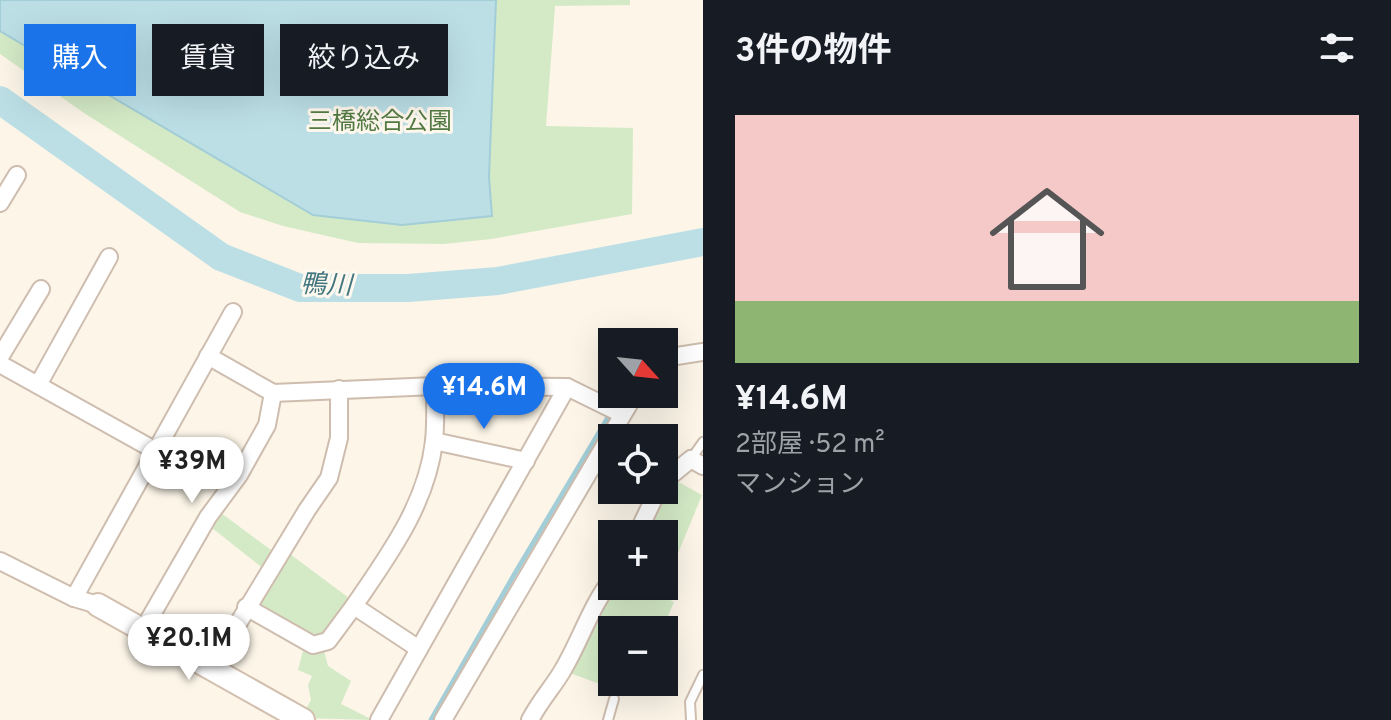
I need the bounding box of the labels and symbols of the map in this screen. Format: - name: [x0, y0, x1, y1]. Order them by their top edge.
- park label: 三橋総合公園: [308, 108, 452, 138]
- water label: 鴨川: [299, 269, 355, 304]
- north arrow: [598, 328, 678, 408]
- pin: ¥14.6M: [419, 363, 549, 431]
- pin: ¥39M: [145, 437, 239, 505]
- pin: ¥20.1M: [124, 614, 254, 682]

